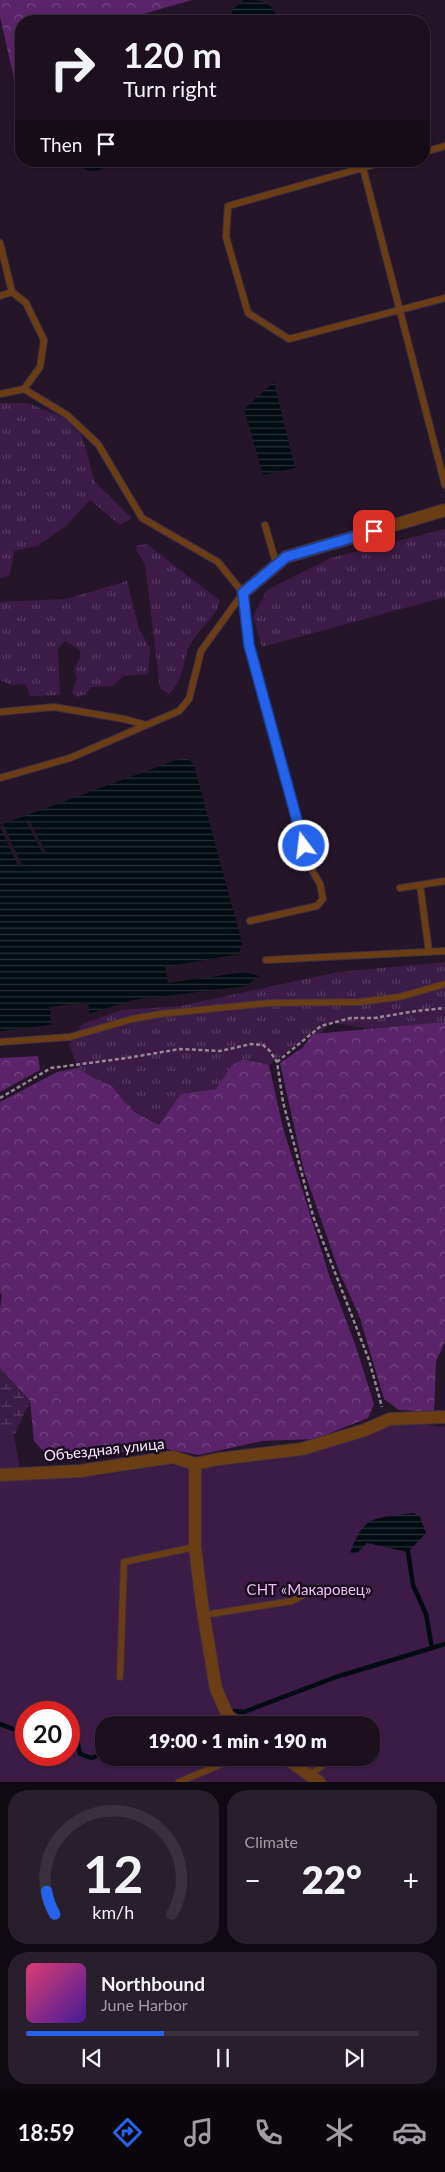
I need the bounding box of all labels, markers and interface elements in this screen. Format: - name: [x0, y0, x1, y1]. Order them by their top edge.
- text: 120 m: [123, 33, 222, 75]
- icon: right: [40, 35, 105, 100]
- text: Turn right: [123, 75, 217, 102]
- icon: arrive: [92, 130, 120, 158]
- text: Then: [40, 133, 82, 156]
- pin: [353, 510, 395, 552]
- icon: arrive: [360, 517, 388, 545]
- position arrow: [277, 819, 329, 871]
- street label: Объездная улица: [43, 1434, 165, 1464]
- park label: СНТ «Макаровец»: [247, 1580, 371, 1598]
- speed limit sign: 20: [15, 1701, 80, 1766]
- text: 19:00 · 1 min · 190 m: [148, 1729, 327, 1752]
- text: Climate: [245, 1832, 298, 1851]
- text: 12: [83, 1842, 143, 1904]
- text: 22°: [302, 1856, 362, 1902]
- text: −: [245, 1863, 261, 1897]
- text: +: [403, 1863, 419, 1897]
- text: km/h: [92, 1901, 134, 1923]
- text: Northbound: [101, 1972, 205, 1995]
- text: June Harbor: [101, 1995, 188, 2014]
- icon: previous: [78, 2044, 106, 2072]
- icon: pause: [209, 2044, 237, 2072]
- icon: next: [340, 2044, 368, 2072]
- icon: directions: [110, 2115, 145, 2150]
- icon: music: [181, 2115, 216, 2150]
- icon: phone: [251, 2115, 286, 2150]
- icon: climate: [322, 2115, 357, 2150]
- icon: car: [392, 2115, 427, 2150]
- text: 18:59: [18, 2119, 74, 2146]

